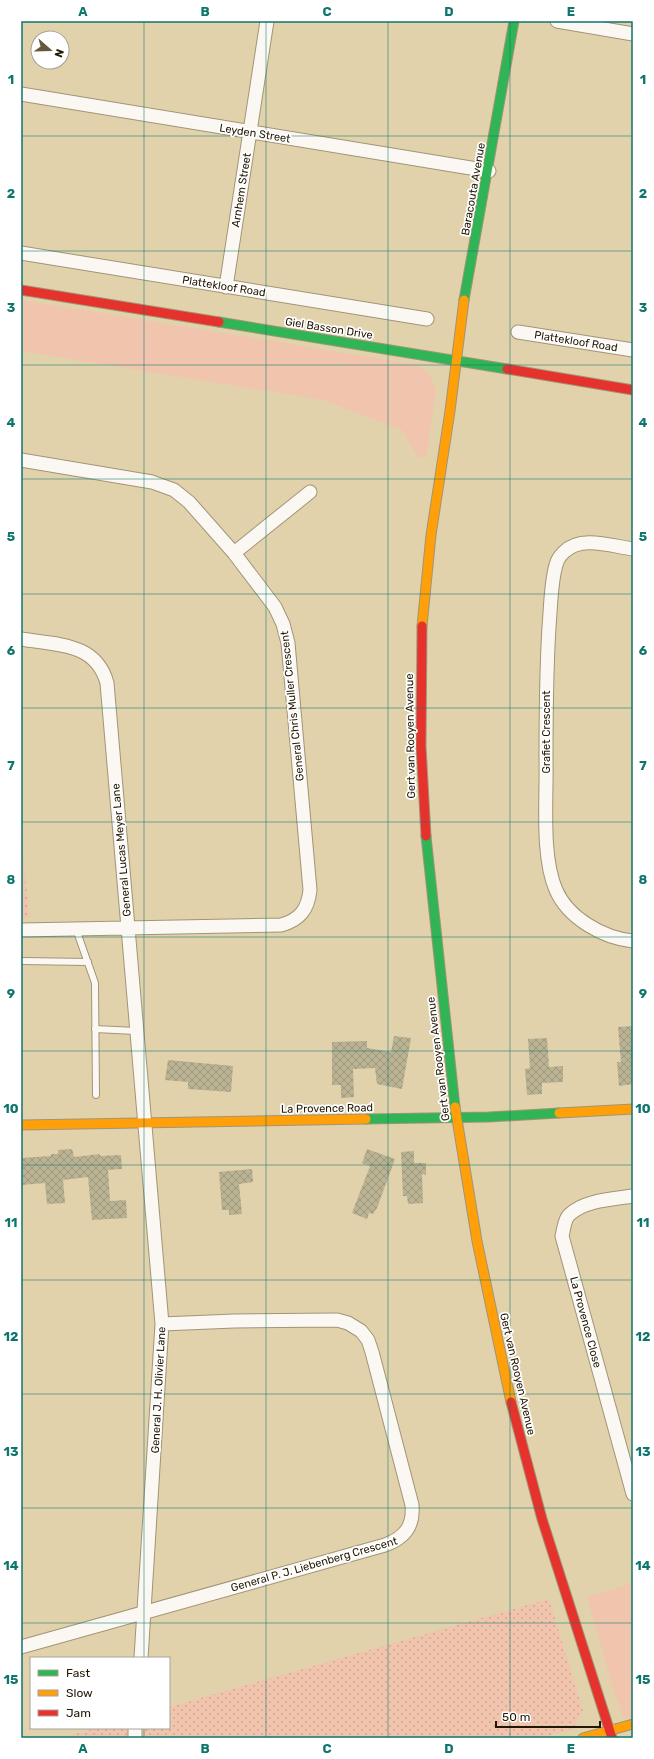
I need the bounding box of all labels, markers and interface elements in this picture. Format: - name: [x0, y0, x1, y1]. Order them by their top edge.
- text: A: [78, 4, 88, 19]
- text: B: [200, 4, 210, 19]
- text: C: [322, 4, 332, 19]
- text: D: [444, 4, 454, 19]
- text: E: [567, 4, 575, 19]
- north arrow: [30, 30, 70, 70]
- text: N: [51, 47, 66, 59]
- text: 1: [8, 72, 14, 87]
- text: 1: [640, 72, 646, 87]
- street label: Leyden Street: [218, 121, 292, 146]
- street label: Baracouta Avenue: [459, 142, 488, 236]
- street label: Arnhem Street: [229, 151, 254, 228]
- text: 2: [7, 186, 15, 201]
- text: 2: [639, 186, 647, 201]
- street label: Plattekloof Road: [181, 273, 267, 299]
- text: 3: [7, 300, 16, 315]
- text: 3: [639, 300, 648, 315]
- street label: Giel Basson Drive: [284, 315, 374, 342]
- street label: Plattekloof Road: [533, 328, 619, 354]
- text: 4: [7, 415, 16, 430]
- text: 4: [639, 415, 648, 430]
- text: 5: [7, 529, 15, 544]
- text: 5: [639, 529, 647, 544]
- street label: General Chris Muller Crescent: [278, 630, 307, 782]
- text: 6: [7, 643, 16, 658]
- text: 6: [639, 643, 648, 658]
- street label: Gert van Rooyen Avenue: [403, 673, 418, 799]
- street label: Grafiet Crescent: [540, 690, 553, 774]
- text: 7: [7, 758, 15, 773]
- text: 7: [639, 758, 647, 773]
- street label: General Lucas Meyer Lane: [109, 783, 134, 917]
- text: 8: [7, 872, 16, 887]
- text: 8: [639, 872, 648, 887]
- text: 9: [7, 986, 15, 1001]
- text: 9: [639, 986, 647, 1001]
- street label: Gert van Rooyen Avenue: [424, 996, 453, 1122]
- text: 10: [3, 1101, 19, 1116]
- street label: La Provence Road: [281, 1101, 373, 1116]
- text: 10: [635, 1101, 651, 1116]
- text: 11: [5, 1215, 17, 1230]
- text: 11: [637, 1215, 649, 1230]
- street label: La Provence Close: [567, 1275, 604, 1369]
- street label: Gert van Rooyen Avenue: [497, 1312, 538, 1436]
- street label: General J. H. Olivier Lane: [149, 1326, 168, 1454]
- text: 12: [4, 1329, 18, 1344]
- text: 12: [636, 1329, 650, 1344]
- text: 13: [3, 1444, 19, 1459]
- text: 13: [635, 1444, 651, 1459]
- street label: General P. J. Liebenberg Crescent: [229, 1534, 400, 1595]
- text: 14: [3, 1558, 19, 1573]
- text: 14: [635, 1558, 651, 1573]
- legend: [30, 1657, 170, 1729]
- text: Fast: [66, 1666, 90, 1680]
- text: 15: [4, 1672, 18, 1687]
- text: 15: [636, 1672, 650, 1687]
- text: Slow: [66, 1686, 93, 1700]
- scale bar: [496, 1703, 600, 1729]
- text: Jam: [66, 1706, 91, 1720]
- text: 50 m: [502, 1710, 530, 1724]
- text: A: [78, 1741, 88, 1756]
- text: B: [200, 1741, 210, 1756]
- text: C: [322, 1741, 332, 1756]
- text: D: [444, 1741, 454, 1756]
- text: E: [567, 1741, 575, 1756]

